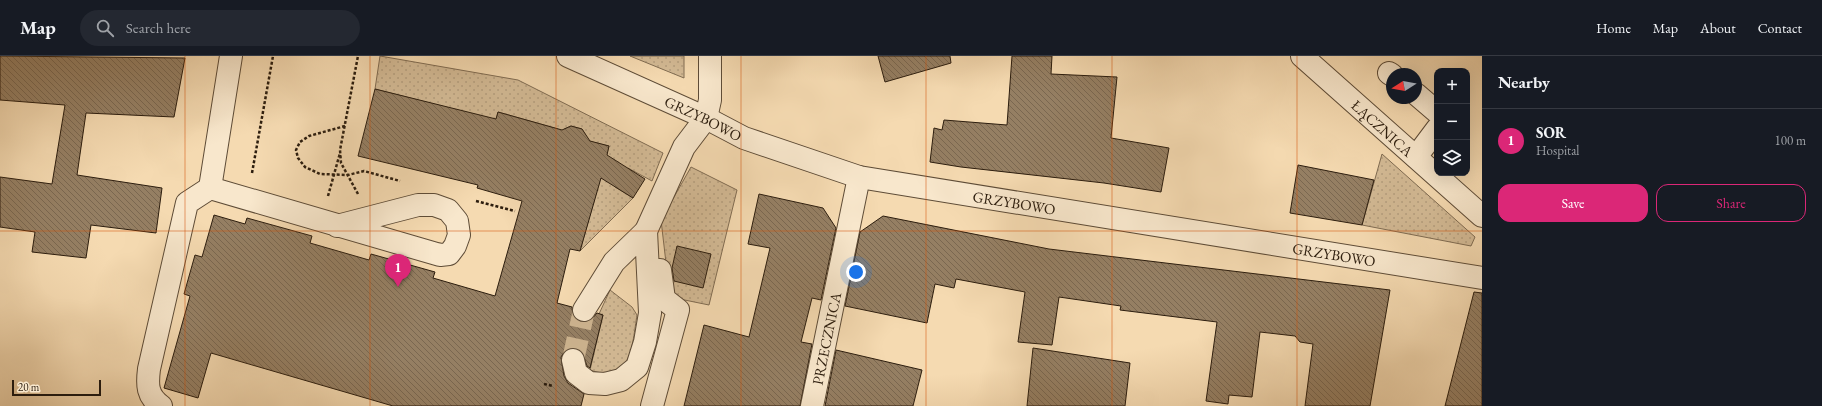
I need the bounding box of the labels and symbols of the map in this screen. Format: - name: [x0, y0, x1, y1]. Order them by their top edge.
- north arrow: [1386, 68, 1422, 104]
- street label: GRZYBOWO: [662, 91, 745, 145]
- street label: ŁĄCZNICA: [1348, 95, 1418, 161]
- street label: GRZYBOWO: [971, 186, 1057, 218]
- street label: GRZYBOWO: [1291, 238, 1377, 270]
- pin: 1: [385, 254, 411, 287]
- your location: [846, 262, 866, 282]
- street label: PRZECZNICA: [807, 290, 845, 386]
- scale bar: [12, 378, 101, 397]

